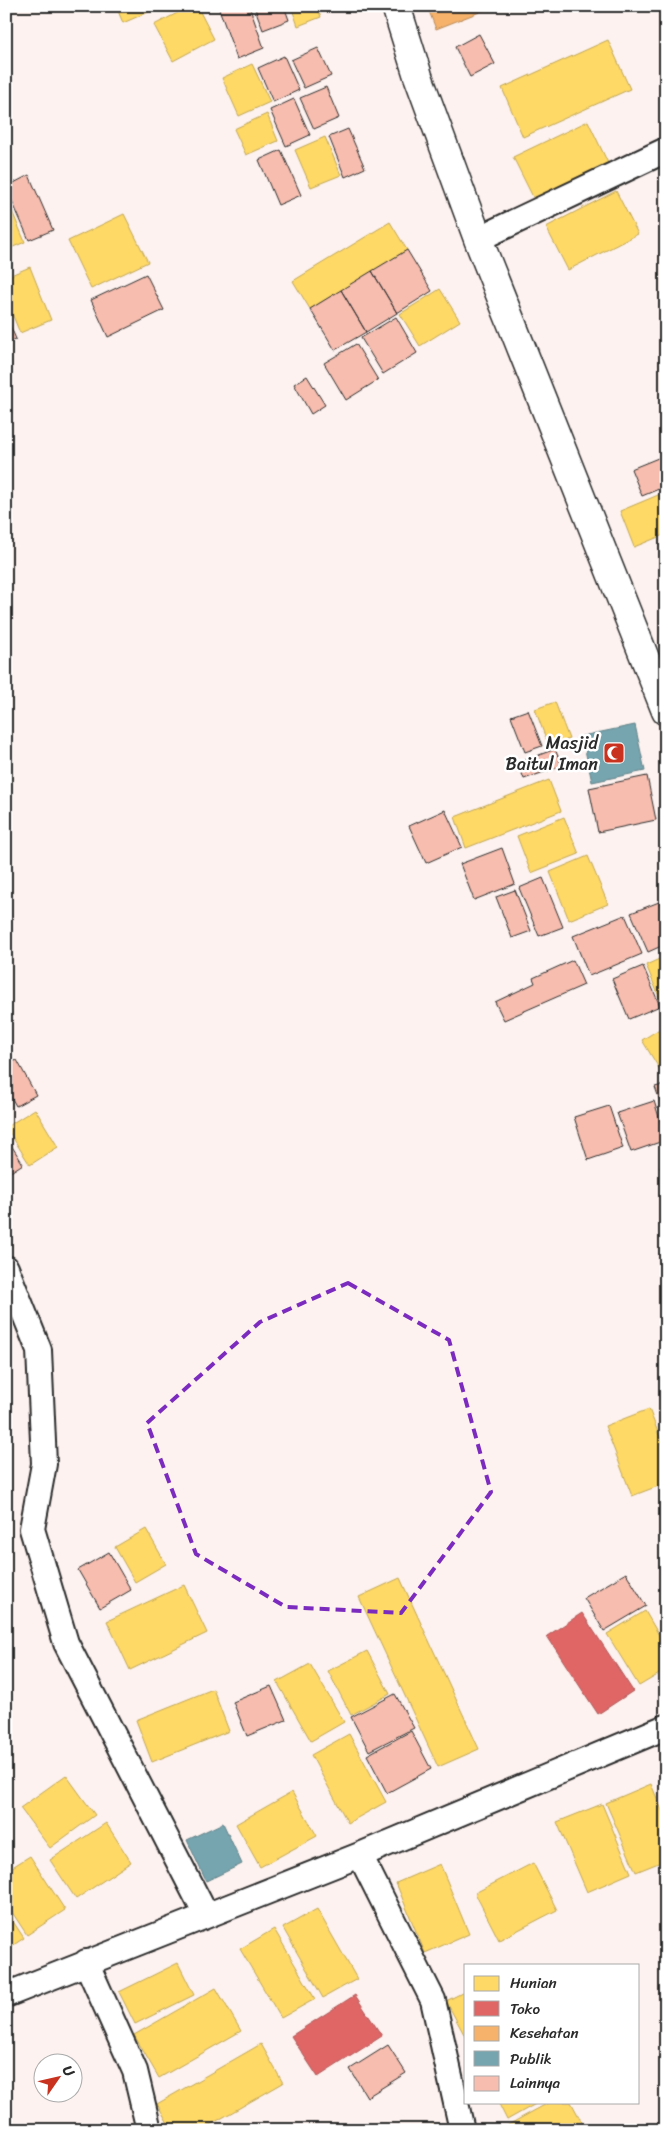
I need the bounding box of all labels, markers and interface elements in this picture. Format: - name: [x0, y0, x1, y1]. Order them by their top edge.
- place label: Masjid Baitul Iman: [506, 727, 600, 780]
- mosque icon: Masjid Baitul Iman: [602, 741, 626, 765]
- legend: [464, 1964, 640, 2104]
- text: Hunian: [510, 1970, 557, 1996]
- text: Toko: [510, 1996, 541, 2022]
- text: Kesehatan: [510, 2020, 579, 2046]
- text: Publik: [510, 2046, 552, 2072]
- north arrow: [32, 2054, 82, 2104]
- text: U: [55, 2060, 82, 2082]
- text: Lainnya: [510, 2070, 560, 2096]

